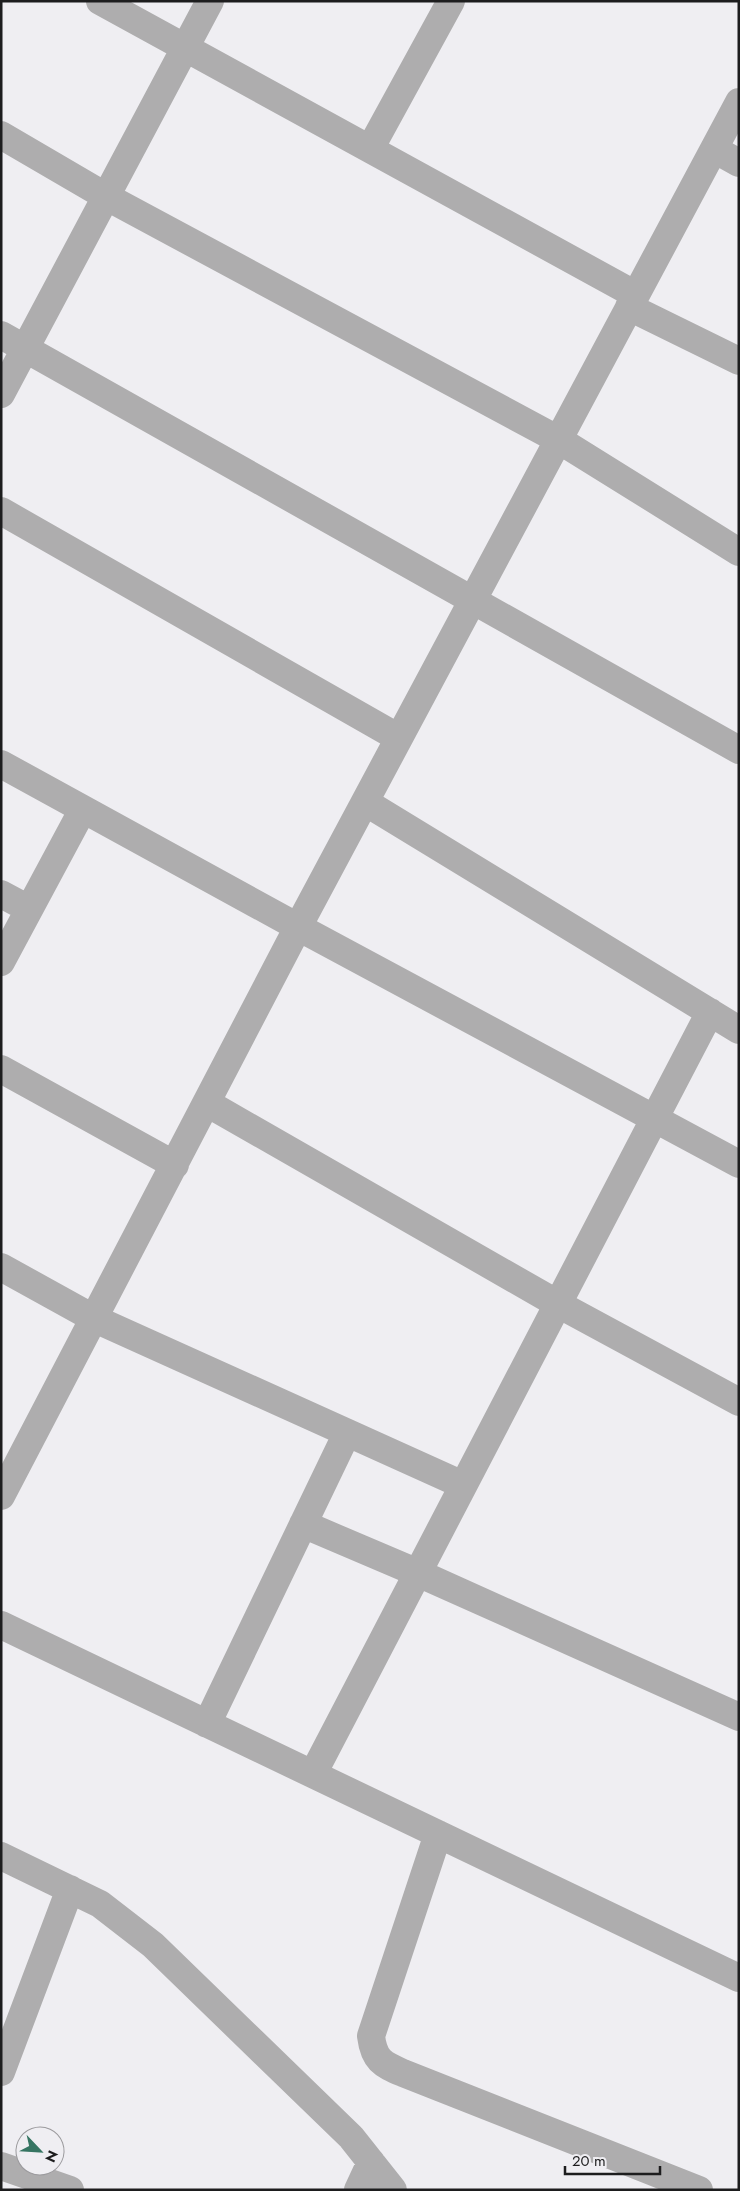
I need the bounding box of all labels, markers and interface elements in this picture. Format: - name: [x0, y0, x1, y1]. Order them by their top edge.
- north arrow: [15, 2126, 65, 2176]
- scale bar: [565, 2144, 660, 2176]
- text: N: [40, 2147, 63, 2166]
- text: 20 m: [572, 2150, 606, 2172]

